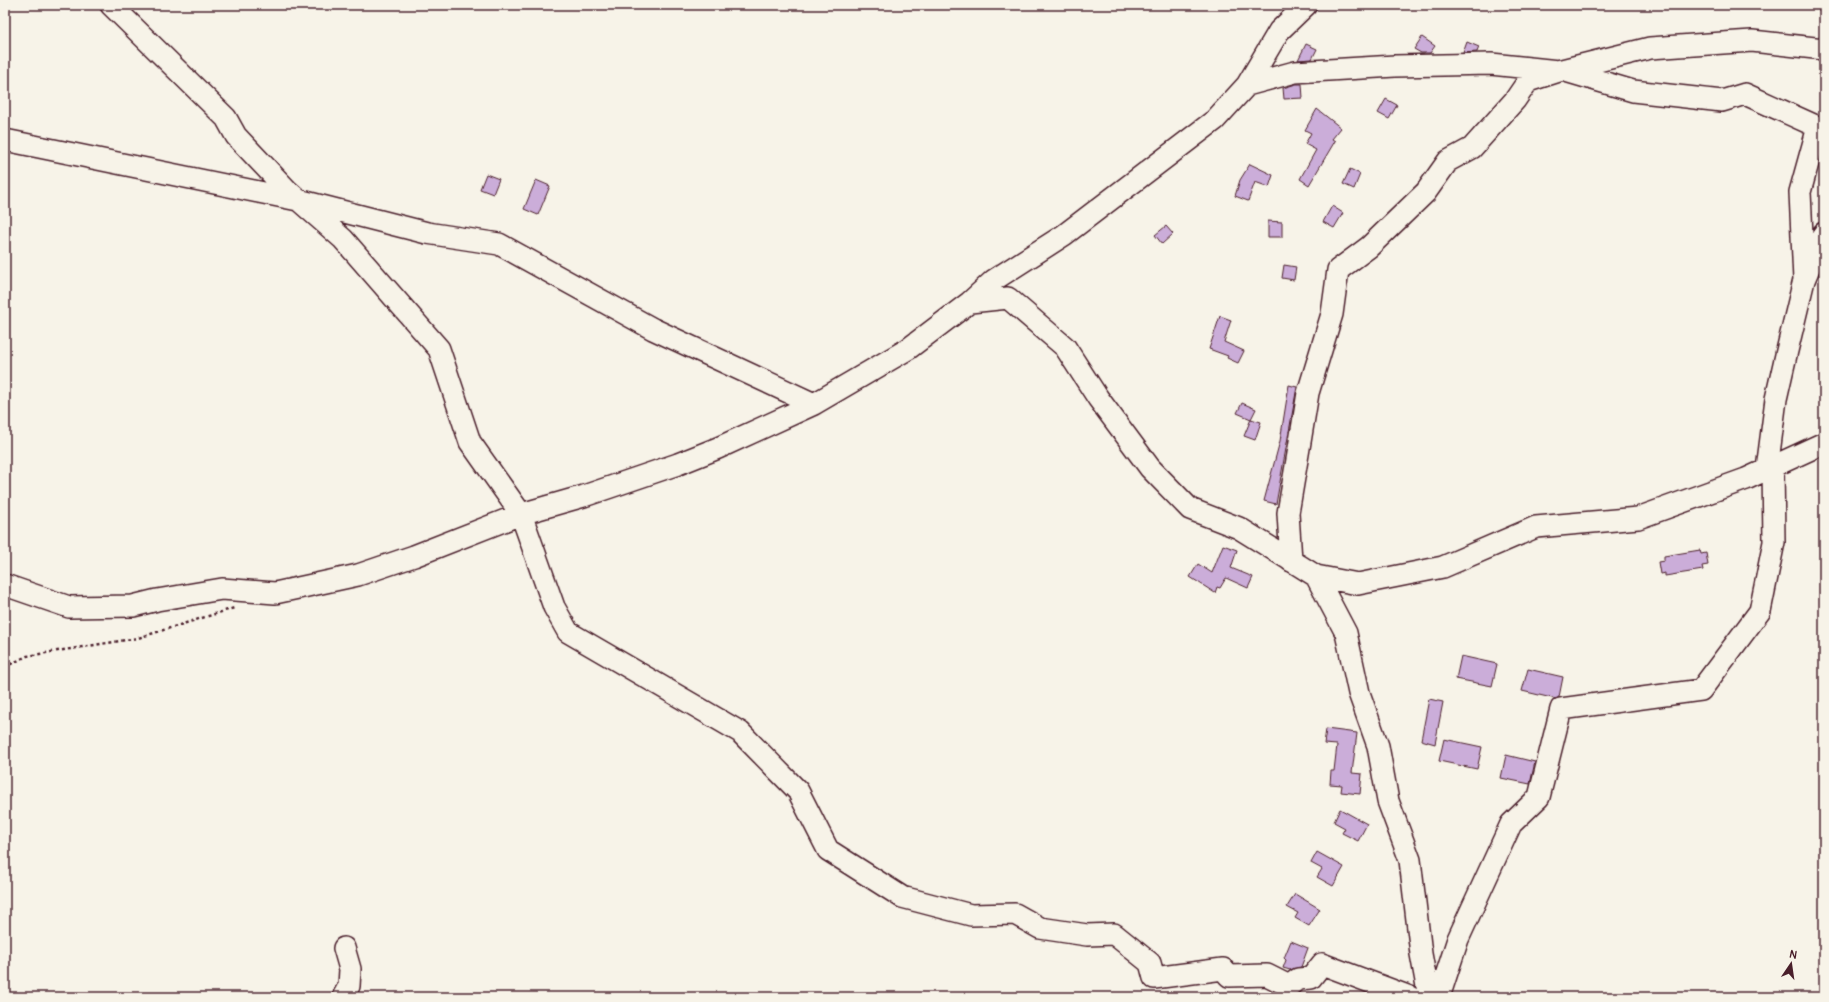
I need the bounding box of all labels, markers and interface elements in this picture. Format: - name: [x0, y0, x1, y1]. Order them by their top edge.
- north arrow: [1771, 944, 1811, 984]
- text: N: [1788, 948, 1799, 962]

